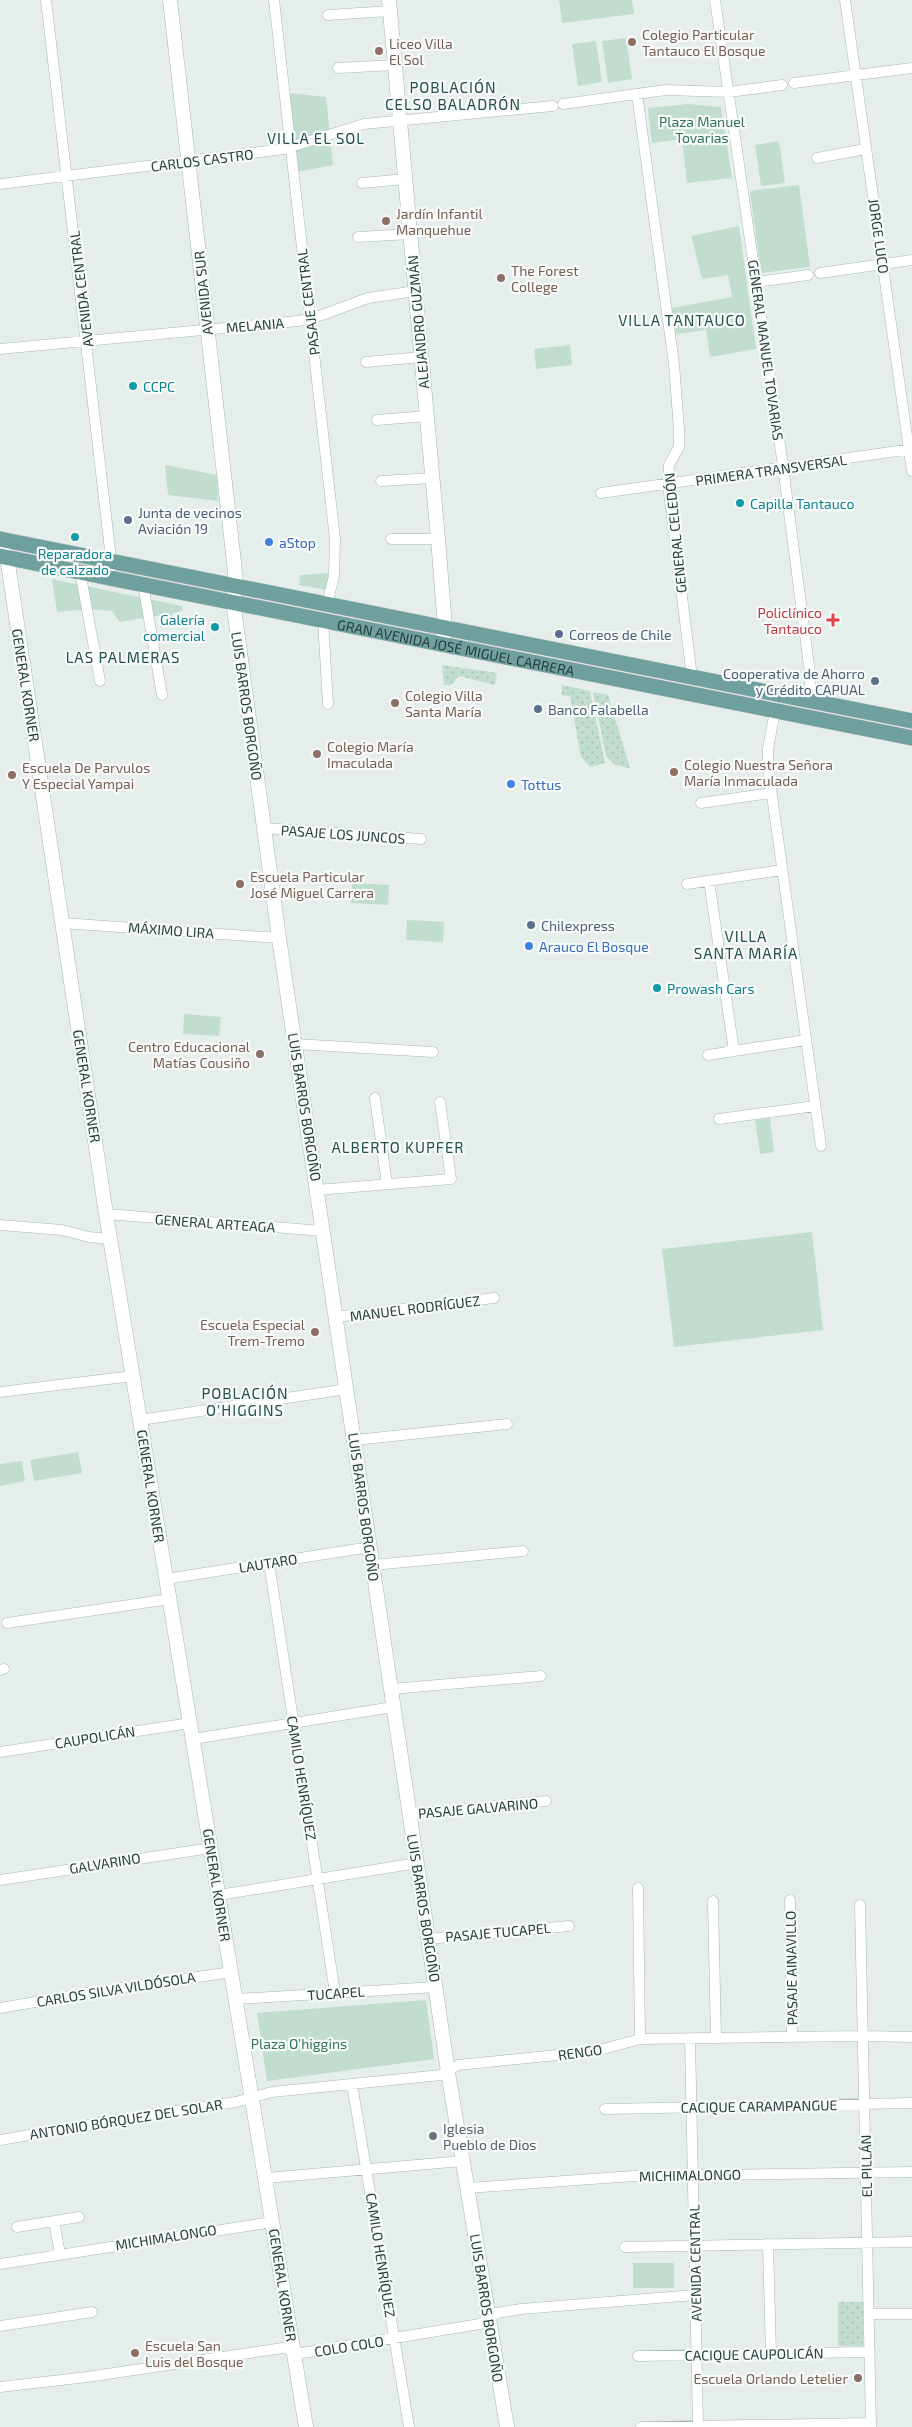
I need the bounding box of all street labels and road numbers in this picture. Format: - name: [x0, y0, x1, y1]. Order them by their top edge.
- street label: CARLOS CASTRO: [150, 145, 254, 175]
- street label: JORGE LUCO: [865, 197, 893, 275]
- street label: AVENIDA CENTRAL: [65, 230, 97, 348]
- street label: PASAJE CENTRAL: [293, 248, 323, 356]
- street label: AVENIDA SUR: [190, 250, 216, 336]
- street label: ALEJANDRO GUZMÁN: [404, 254, 432, 390]
- street label: GENERAL MANUEL TOVARIAS: [745, 259, 787, 442]
- street label: MELANIA: [225, 314, 285, 336]
- street label: PRIMERA TRANSVERSAL: [694, 451, 848, 489]
- street label: GENERAL CELEDÓN: [660, 472, 690, 594]
- street label: GRAN AVENIDA JOSÉ MIGUEL CARRERA: [336, 615, 576, 679]
- street label: GENERAL KORNER: [9, 627, 43, 743]
- street label: LUIS BARROS BORGOÑO: [228, 631, 266, 781]
- street label: PASAJE LOS JUNCOS: [280, 821, 406, 847]
- street label: MÁXIMO LIRA: [127, 919, 215, 942]
- street label: GENERAL KORNER: [70, 1028, 104, 1144]
- street label: LUIS BARROS BORGOÑO: [285, 1032, 325, 1182]
- street label: GENERAL ARTEAGA: [154, 1210, 276, 1236]
- street label: MANUEL RODRÍGUEZ: [349, 1292, 481, 1324]
- street label: GENERAL KORNER: [134, 1428, 168, 1544]
- street label: LUIS BARROS BORGOÑO: [345, 1432, 383, 1582]
- street label: LAUTARO: [237, 1550, 299, 1576]
- street label: CAMILO HENRÍQUEZ: [284, 1714, 320, 1842]
- street label: CAUPOLICÁN: [54, 1722, 136, 1752]
- street label: PASAJE GALVARINO: [417, 1794, 539, 1822]
- street label: GENERAL KORNER: [200, 1827, 234, 1943]
- street label: LUIS BARROS BORGOÑO: [404, 1833, 444, 1983]
- street label: GALVARINO: [68, 1849, 142, 1877]
- street label: PASAJE AINAVILLO: [782, 1911, 800, 2025]
- street label: PASAJE TUCAPEL: [445, 1919, 551, 1945]
- street label: CARLOS SILVA VILDÓSOLA: [35, 1968, 197, 2010]
- street label: TUCAPEL: [307, 1983, 365, 2003]
- street label: RENGO: [557, 2040, 603, 2064]
- street label: ANTONIO BÓRQUEZ DEL SOLAR: [28, 2095, 224, 2143]
- street label: CACIQUE CARAMPANGUE: [681, 2096, 838, 2116]
- street label: EL PILLÁN: [857, 2134, 875, 2198]
- street label: MICHIMALONGO: [639, 2166, 741, 2184]
- street label: CAMILO HENRÍQUEZ: [363, 2191, 399, 2319]
- street label: AVENIDA CENTRAL: [685, 2204, 705, 2322]
- street label: MICHIMALONGO: [114, 2221, 218, 2253]
- street label: GENERAL KORNER: [266, 2227, 300, 2343]
- street label: LUIS BARROS BORGOÑO: [467, 2233, 507, 2383]
- street label: COLO COLO: [313, 2332, 385, 2360]
- street label: CACIQUE CAUPOLICÁN: [684, 2344, 824, 2364]

